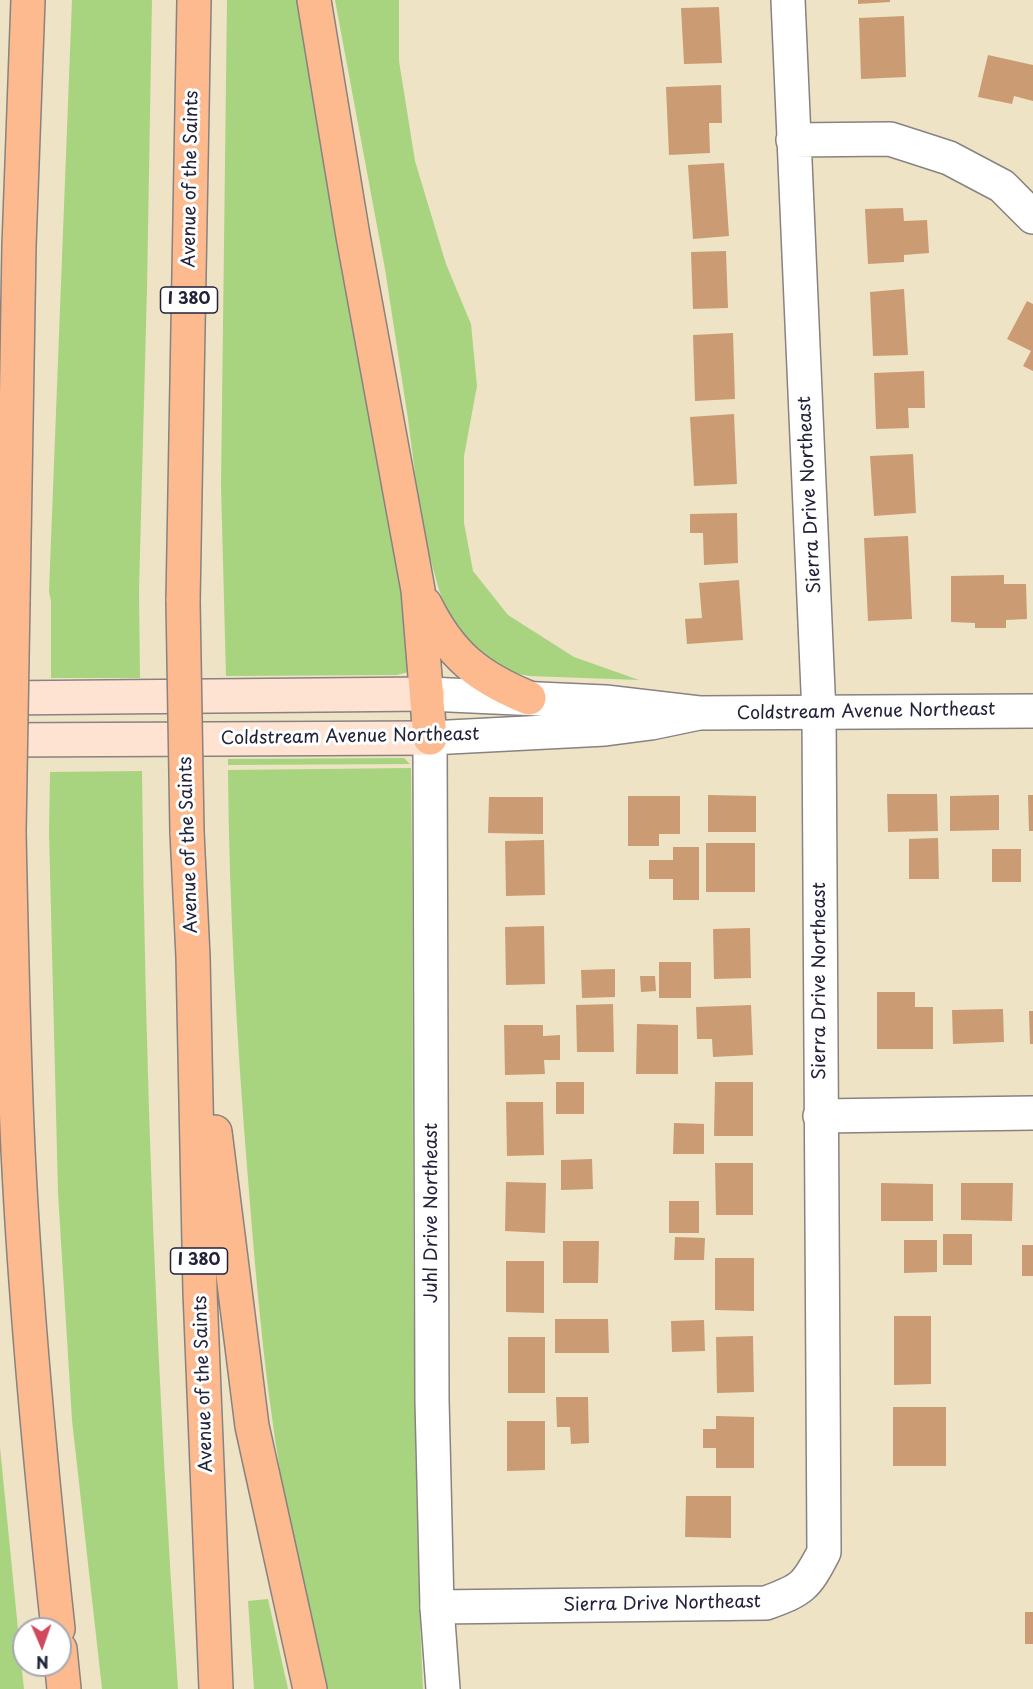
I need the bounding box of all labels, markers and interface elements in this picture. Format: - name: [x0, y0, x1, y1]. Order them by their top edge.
- street label: Avenue of the Saints: [179, 90, 203, 268]
- road number: I 380: [160, 287, 218, 313]
- street label: Sierra Drive Northeast: [794, 396, 826, 594]
- street label: Coldstream Avenue Northeast: [737, 699, 995, 725]
- street label: Coldstream Avenue Northeast: [221, 724, 479, 750]
- street label: Avenue of the Saints: [175, 756, 203, 934]
- street label: Sierra Drive Northeast: [809, 882, 831, 1080]
- street label: Juhl Drive Northeast: [421, 1123, 443, 1303]
- road number: I 380: [170, 1248, 228, 1274]
- street label: Avenue of the Saints: [190, 1295, 218, 1473]
- street label: Sierra Drive Northeast: [563, 1591, 761, 1617]
- north arrow: [12, 1617, 72, 1677]
- text: N: [36, 1651, 49, 1675]

